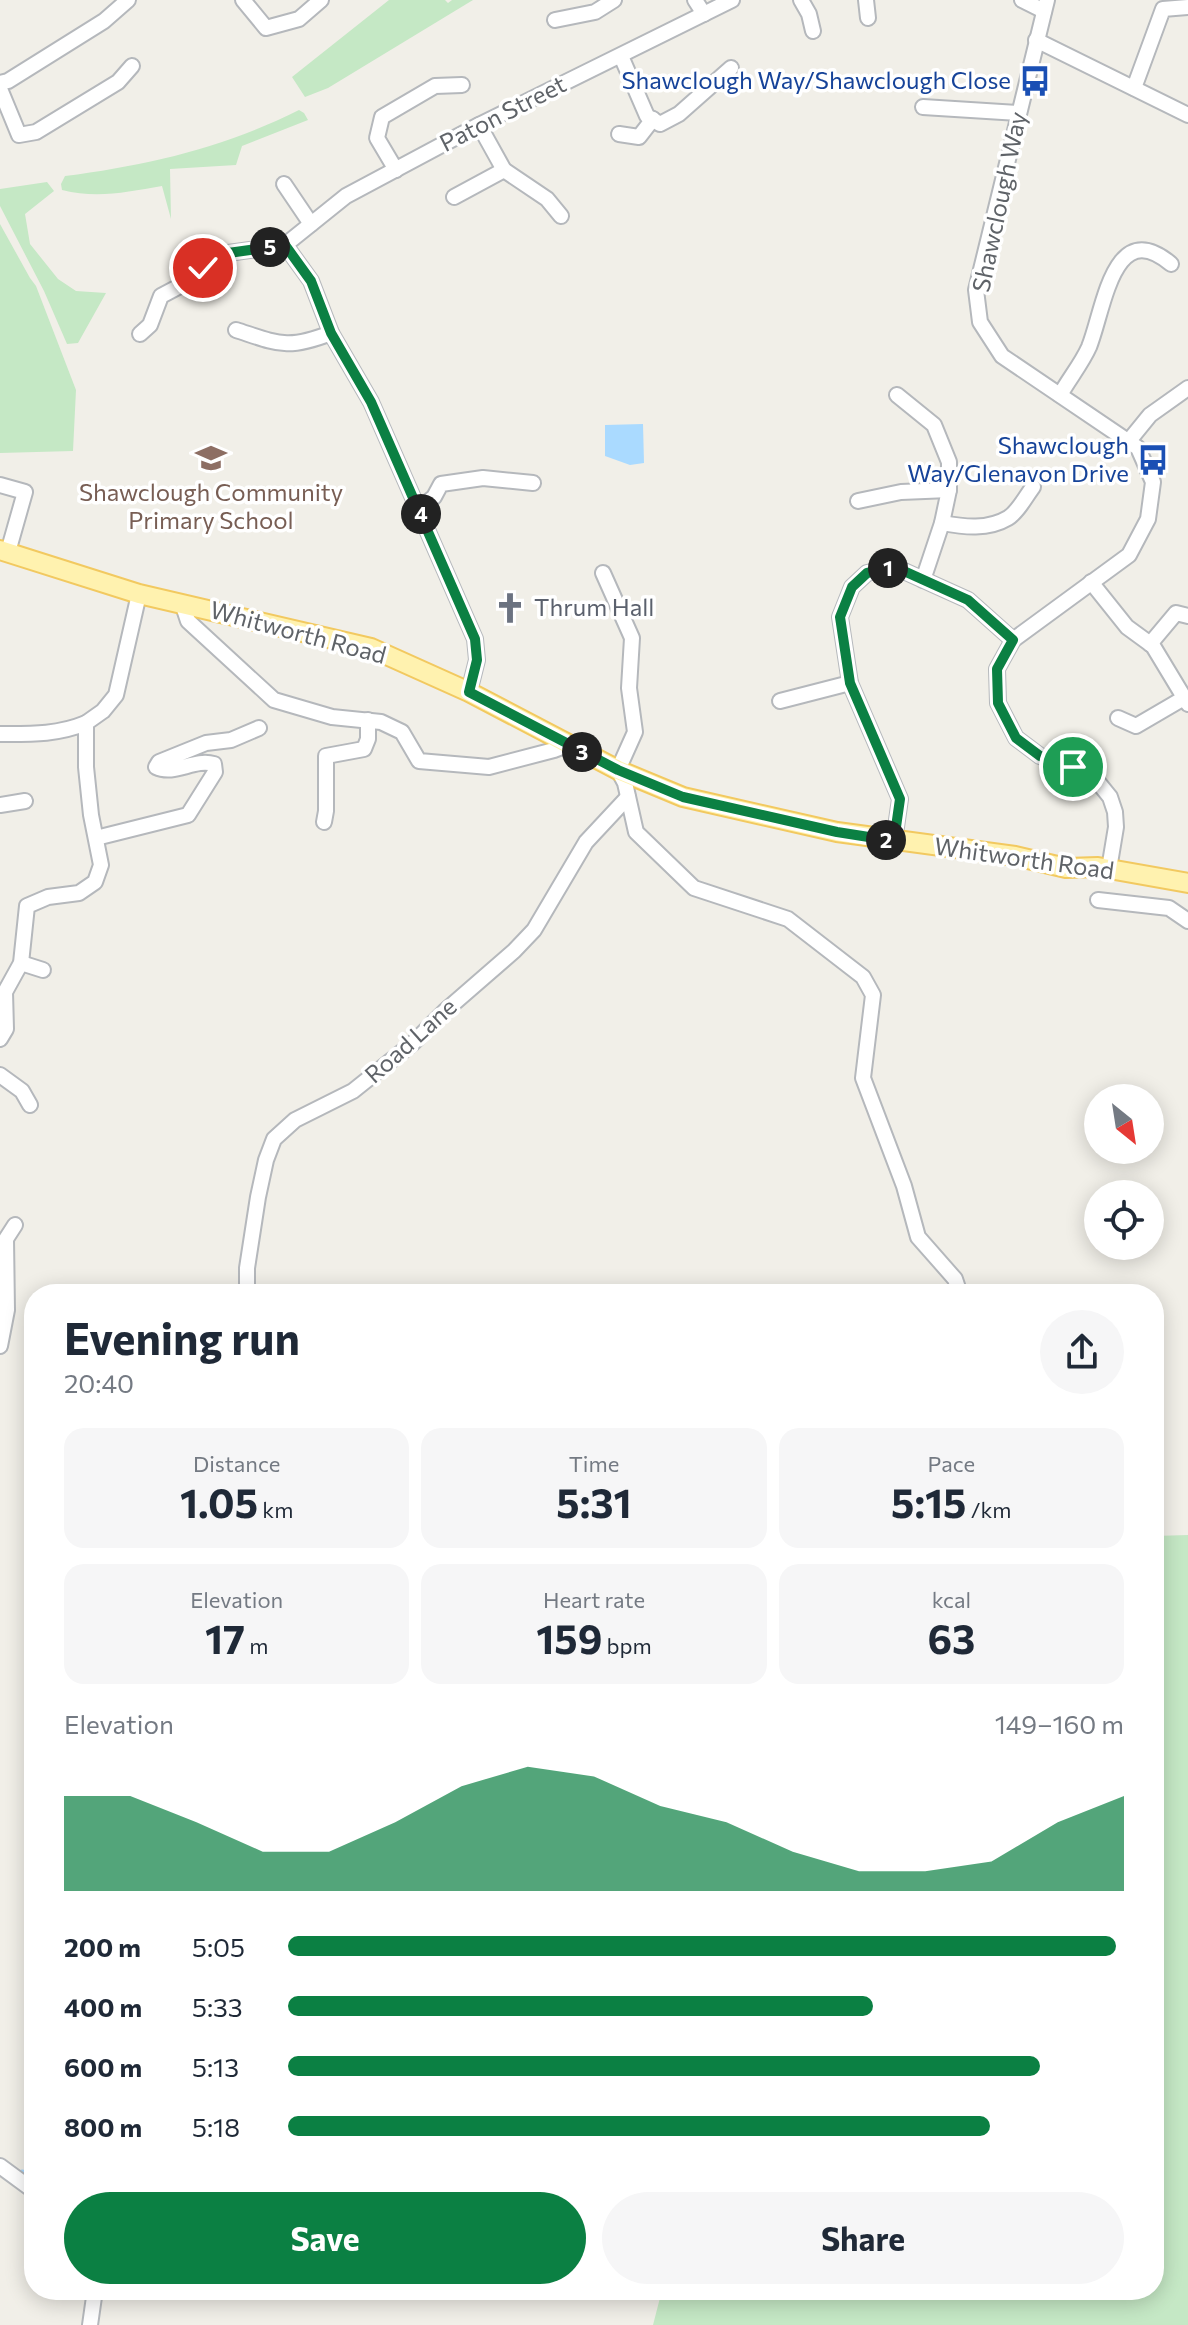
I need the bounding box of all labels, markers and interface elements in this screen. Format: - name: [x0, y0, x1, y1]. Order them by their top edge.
- bus stop icon: Shawclough Way/Shawclough Close: [1018, 64, 1052, 98]
- place label: Shawclough Way/Shawclough Close: [621, 65, 1011, 94]
- street label: Paton Street: [434, 68, 570, 157]
- street label: Shawclough Way: [965, 109, 1032, 295]
- pin: 5: [250, 227, 290, 267]
- text: 5: [264, 233, 276, 260]
- pin: [169, 234, 237, 302]
- icon: check: [181, 246, 225, 290]
- place label: Shawclough Way/Glenavon Drive: [907, 430, 1129, 487]
- school or university icon: Shawclough Community Primary School: [194, 441, 228, 475]
- bus stop icon: Shawclough Way/Glenavon Drive: [1136, 443, 1170, 477]
- place label: Shawclough Community Primary School: [79, 477, 343, 534]
- pin: 4: [401, 494, 441, 534]
- text: 4: [414, 500, 428, 527]
- pin: 1: [868, 548, 908, 588]
- text: 1: [883, 554, 893, 581]
- church icon: Thrum Hall: [493, 591, 527, 625]
- place label: Thrum Hall: [534, 592, 654, 621]
- street label: Whitworth Road: [207, 594, 390, 669]
- pin: 3: [562, 732, 602, 772]
- pin: [1039, 733, 1107, 801]
- text: 3: [576, 738, 588, 765]
- icon: arrive: [1051, 745, 1095, 789]
- pin: 2: [866, 820, 906, 860]
- text: 2: [880, 826, 892, 853]
- street label: Whitworth Road: [932, 831, 1116, 884]
- street label: Road Lane: [358, 991, 462, 1089]
- north arrow: [1084, 1084, 1164, 1164]
- map controls: [1084, 1084, 1164, 1260]
- button: locate: [1084, 1180, 1164, 1260]
- text: Evening run: [64, 1310, 300, 1364]
- button: share: [1040, 1310, 1124, 1394]
- text: 20:40: [64, 1367, 134, 1398]
- text: Distance: [193, 1450, 280, 1477]
- text: Time: [569, 1450, 619, 1477]
- text: Pace: [927, 1450, 975, 1477]
- text: 1.05: [180, 1477, 258, 1526]
- text: 5:31: [556, 1477, 632, 1526]
- text: 5:15: [891, 1477, 966, 1526]
- text: km: [258, 1496, 293, 1523]
- text: /km: [966, 1496, 1012, 1523]
- text: Elevation: [190, 1586, 283, 1613]
- text: Heart rate: [543, 1586, 645, 1613]
- text: kcal: [932, 1586, 971, 1613]
- text: 17: [205, 1613, 245, 1662]
- text: 159: [536, 1613, 602, 1662]
- text: 63: [927, 1613, 975, 1662]
- text: m: [245, 1632, 268, 1659]
- text: bpm: [602, 1632, 652, 1659]
- text: Elevation: [64, 1708, 174, 1739]
- text: 149–160 m: [995, 1708, 1124, 1739]
- text: 200 m: [64, 1931, 141, 1962]
- text: 5:05: [192, 1931, 245, 1962]
- text: 400 m: [64, 1991, 142, 2022]
- text: 5:33: [192, 1991, 243, 2022]
- text: 600 m: [64, 2051, 142, 2082]
- text: 5:13: [192, 2051, 239, 2082]
- text: 800 m: [64, 2111, 142, 2142]
- text: 5:18: [192, 2111, 240, 2142]
- button: Save: [64, 2192, 586, 2284]
- button: Share: [602, 2192, 1124, 2284]

